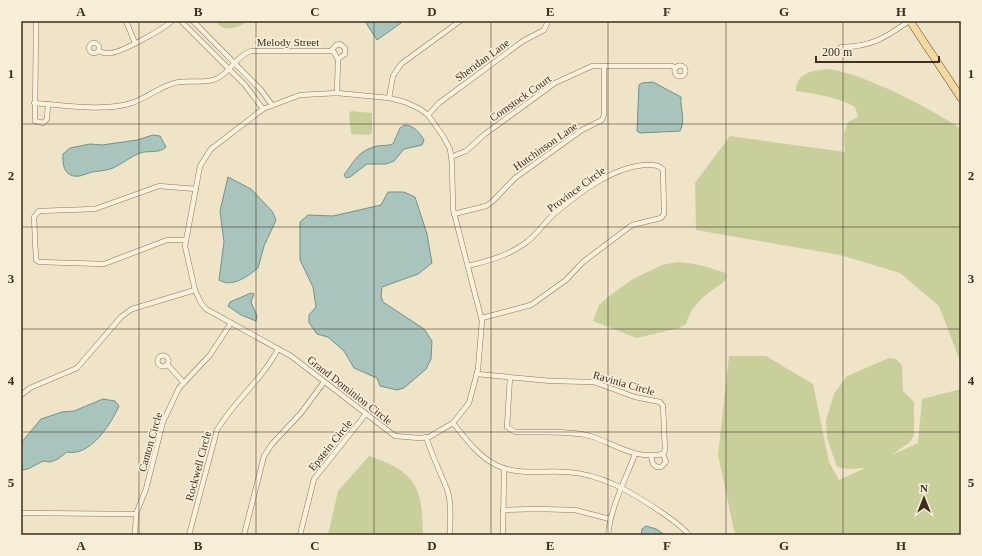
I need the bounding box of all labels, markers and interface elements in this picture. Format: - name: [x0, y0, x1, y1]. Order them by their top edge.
- text: A: [76, 4, 86, 19]
- text: B: [194, 4, 203, 19]
- text: C: [310, 4, 320, 19]
- text: D: [427, 4, 437, 19]
- text: E: [546, 4, 554, 19]
- text: F: [663, 4, 671, 19]
- text: G: [779, 4, 789, 19]
- text: H: [896, 4, 906, 19]
- street label: Melody Street: [257, 36, 319, 48]
- street label: Sheridan Lane: [453, 36, 511, 84]
- scale bar: [816, 38, 939, 64]
- text: 200 m: [822, 45, 853, 59]
- text: 1: [8, 66, 14, 81]
- text: 1: [968, 66, 974, 81]
- street label: Comstock Court: [487, 72, 553, 124]
- street label: Hutchinson Lane: [511, 119, 579, 173]
- street label: Province Circle: [545, 164, 607, 214]
- text: 2: [8, 168, 14, 183]
- text: 2: [968, 168, 974, 183]
- text: 3: [8, 271, 15, 286]
- text: 3: [968, 271, 975, 286]
- street label: Grand Dominion Circle: [305, 353, 395, 427]
- street label: Ravinia Circle: [592, 368, 656, 398]
- text: 4: [8, 373, 15, 388]
- text: 4: [968, 373, 975, 388]
- street label: Canton Circle: [136, 411, 164, 473]
- street label: Epstein Circle: [306, 417, 354, 473]
- street label: Rockwell Circle: [183, 430, 213, 502]
- text: 5: [8, 475, 15, 490]
- text: 5: [968, 475, 975, 490]
- north arrow: [904, 478, 944, 518]
- text: N: [920, 482, 928, 494]
- text: A: [76, 538, 86, 553]
- text: B: [194, 538, 203, 553]
- text: C: [310, 538, 320, 553]
- text: D: [427, 538, 437, 553]
- text: E: [546, 538, 554, 553]
- text: F: [663, 538, 671, 553]
- text: G: [779, 538, 789, 553]
- text: H: [896, 538, 906, 553]

